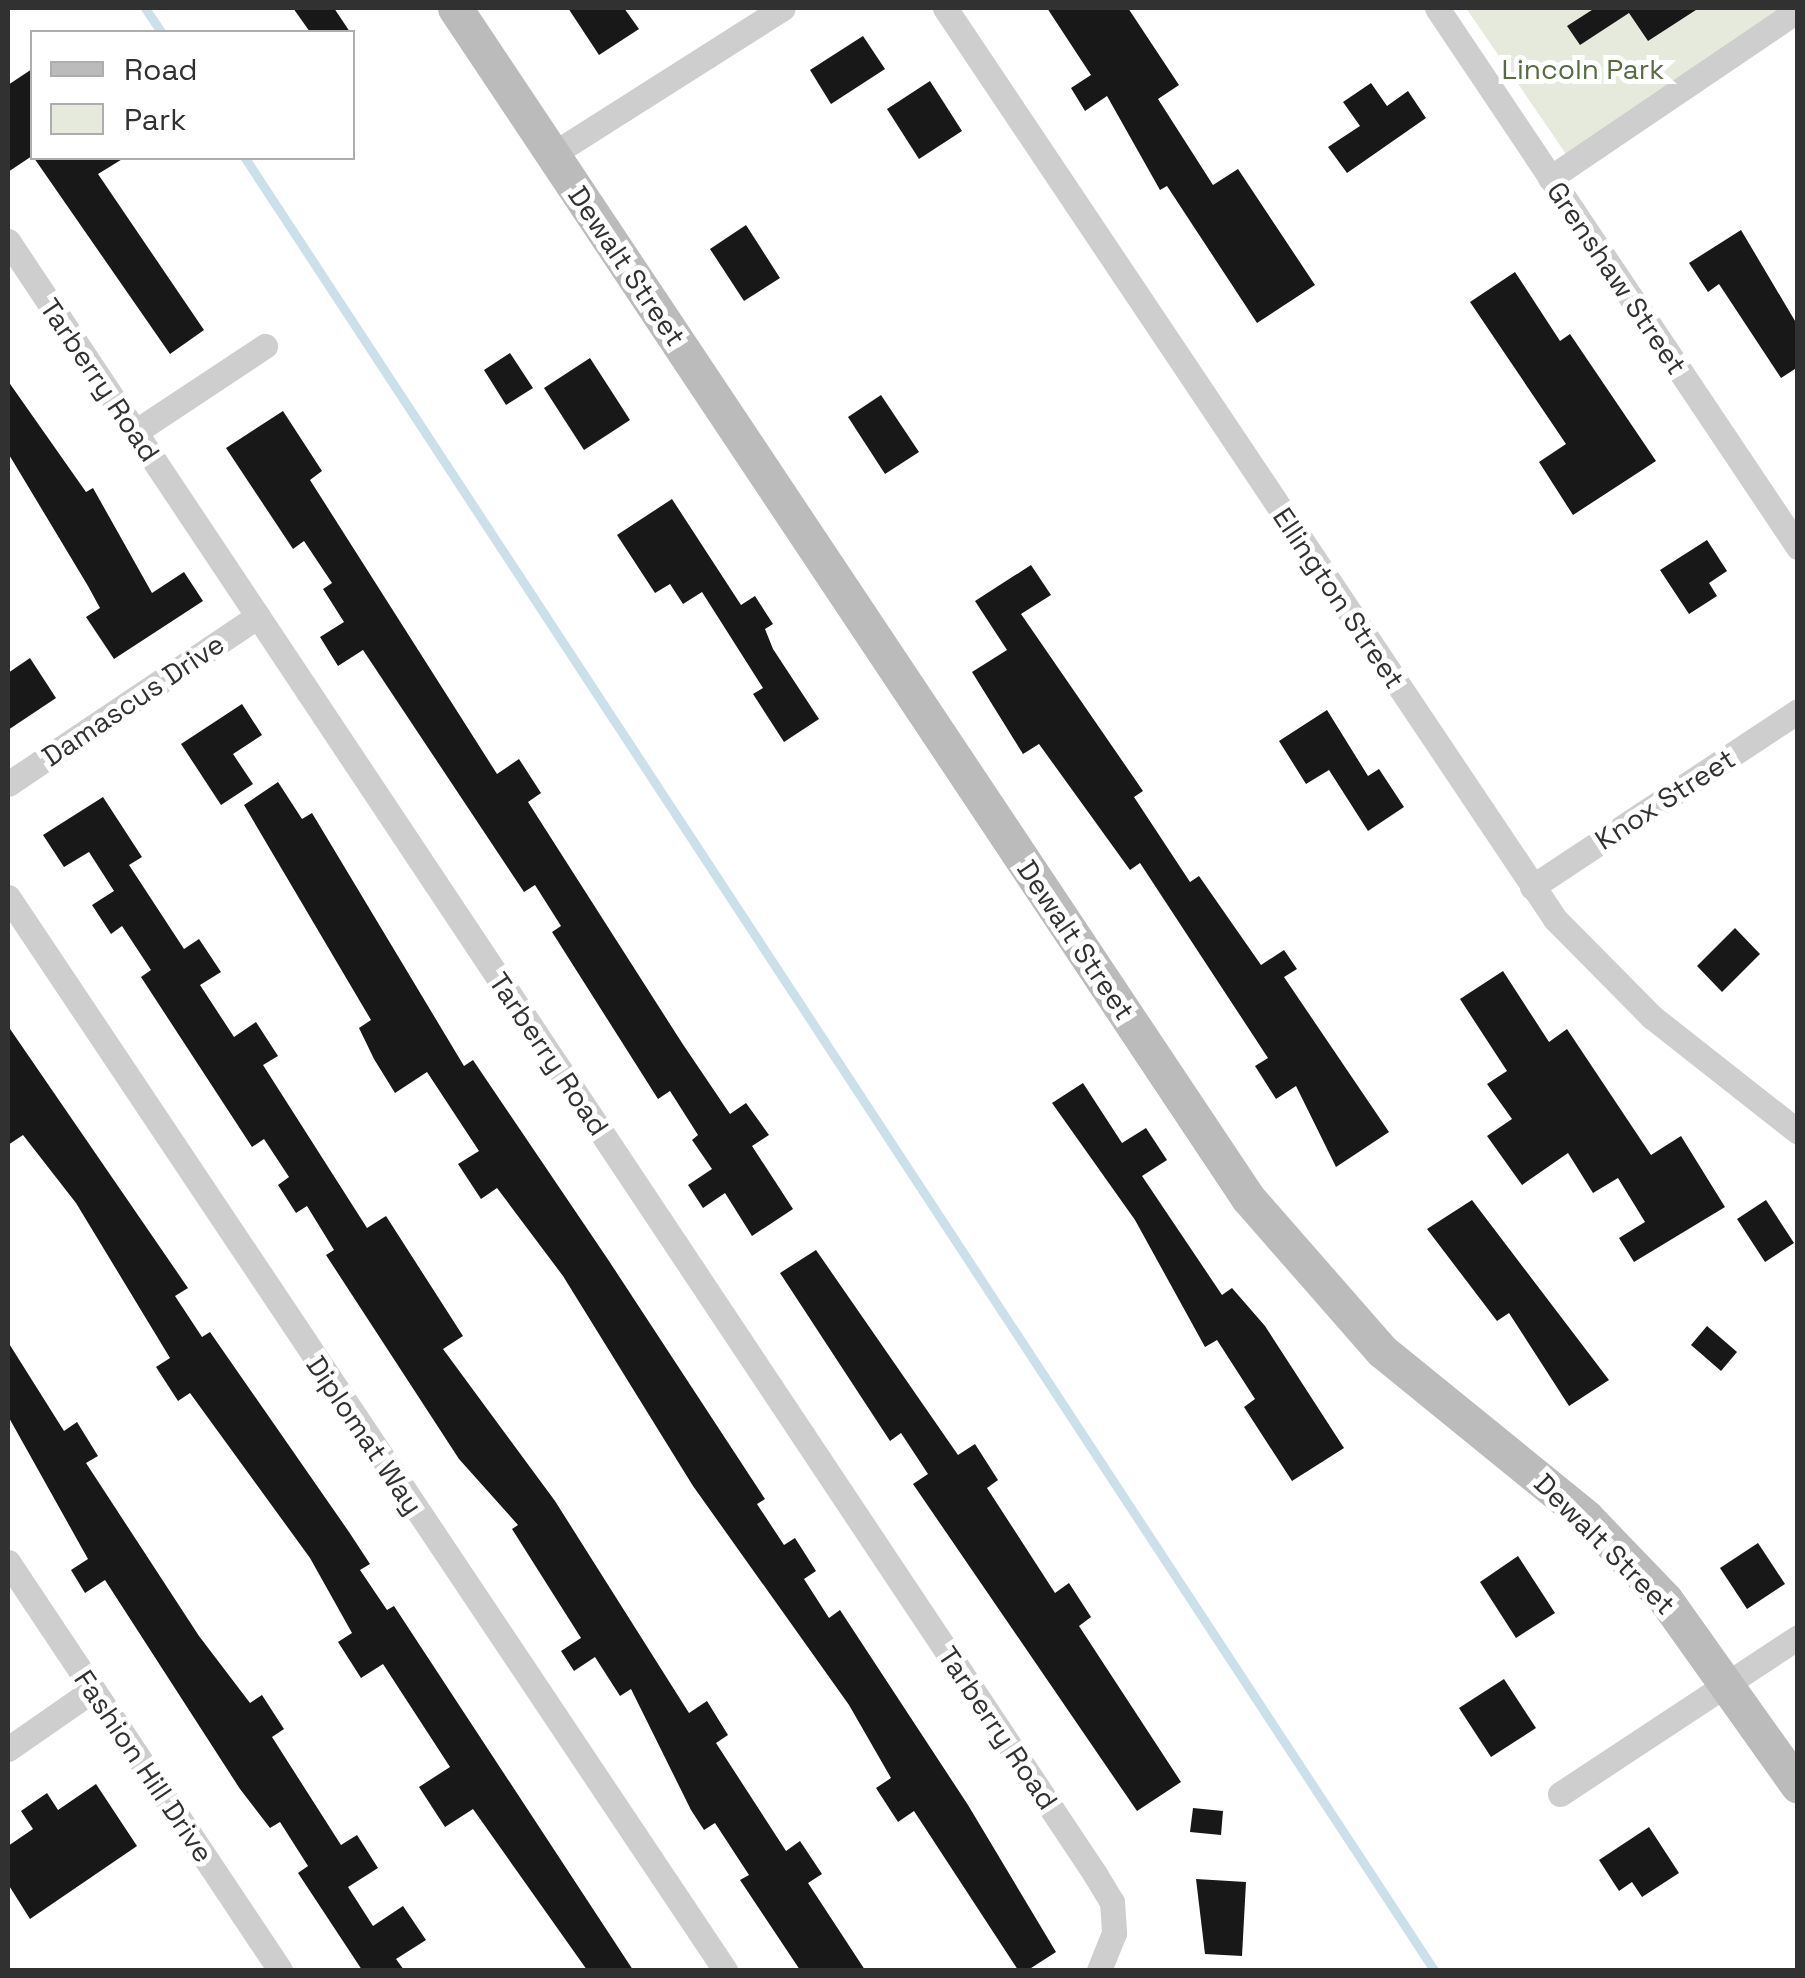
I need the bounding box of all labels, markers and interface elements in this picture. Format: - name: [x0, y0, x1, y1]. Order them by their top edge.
- legend: [30, 30, 355, 160]
- text: Road: [124, 50, 198, 89]
- park label: Lincoln Park: [1502, 52, 1664, 86]
- text: Park: [124, 100, 186, 139]
- street label: Grenshaw Street: [1540, 175, 1694, 381]
- street label: Dewalt Street: [561, 180, 693, 352]
- street label: Tarberry Road: [33, 292, 167, 468]
- street label: Ellington Street: [1266, 501, 1412, 695]
- street label: Damascus Drive: [36, 627, 230, 773]
- street label: Knox Street: [1589, 741, 1741, 857]
- street label: Dewalt Street: [1010, 854, 1142, 1026]
- street label: Tarberry Road: [482, 966, 616, 1142]
- street label: Diplomat Way: [300, 1349, 430, 1521]
- street label: Dewalt Street: [1527, 1466, 1683, 1622]
- street label: Tarberry Road: [931, 1640, 1065, 1816]
- street label: Fashion Hill Drive: [67, 1664, 221, 1868]

